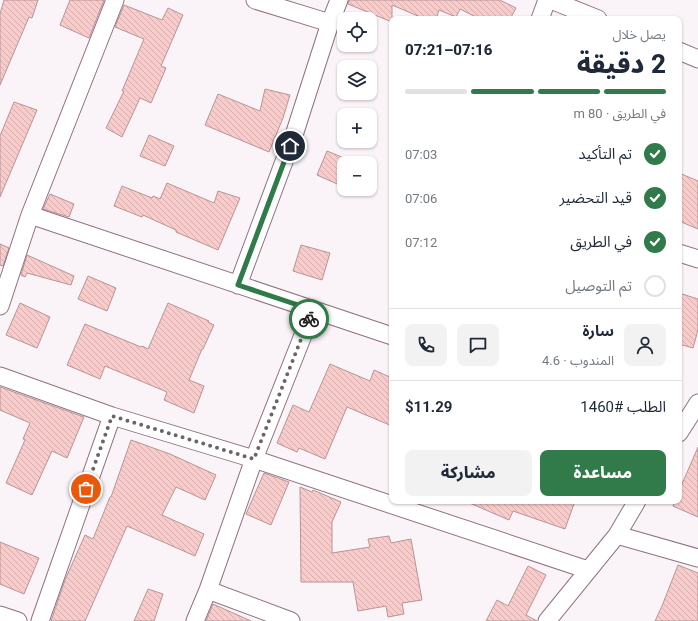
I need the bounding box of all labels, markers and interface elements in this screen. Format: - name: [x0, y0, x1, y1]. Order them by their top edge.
- map controls: [337, 12, 377, 196]
- button: locate: [337, 12, 377, 52]
- text: يصل خلال: [613, 27, 666, 42]
- text: 07:16–07:21: [405, 41, 492, 59]
- text: 2 دقيقة: [577, 49, 666, 79]
- button: layers: [337, 60, 377, 100]
- text: في الطريق · 80 m: [573, 106, 666, 121]
- button: +: [337, 108, 377, 148]
- pin: [273, 129, 307, 163]
- icon: home: [279, 135, 301, 157]
- icon: check: [644, 143, 666, 165]
- text: تم التأكيد: [578, 145, 632, 163]
- text: 07:03: [405, 147, 437, 162]
- button: −: [337, 156, 377, 196]
- icon: check: [644, 187, 666, 209]
- text: قيد التحضير: [560, 189, 632, 207]
- text: 07:06: [405, 191, 437, 206]
- icon: check: [644, 231, 666, 253]
- text: في الطريق: [570, 233, 632, 251]
- text: 07:12: [405, 235, 437, 250]
- text: تم التوصيل: [565, 277, 632, 295]
- courier: [289, 299, 329, 339]
- icon: bike: [298, 308, 320, 330]
- text: سارة: [582, 322, 614, 340]
- button: phone: [405, 324, 447, 366]
- button: chat: [457, 324, 499, 366]
- button: person: [624, 324, 666, 366]
- text: المندوب · 4.6: [542, 353, 614, 368]
- text: $11.29: [405, 398, 452, 416]
- text: الطلب #1460: [580, 398, 666, 416]
- button: مشاركة: [405, 450, 532, 496]
- button: مساعدة: [540, 450, 666, 496]
- pin: [69, 472, 103, 506]
- icon: bag: [75, 478, 97, 500]

